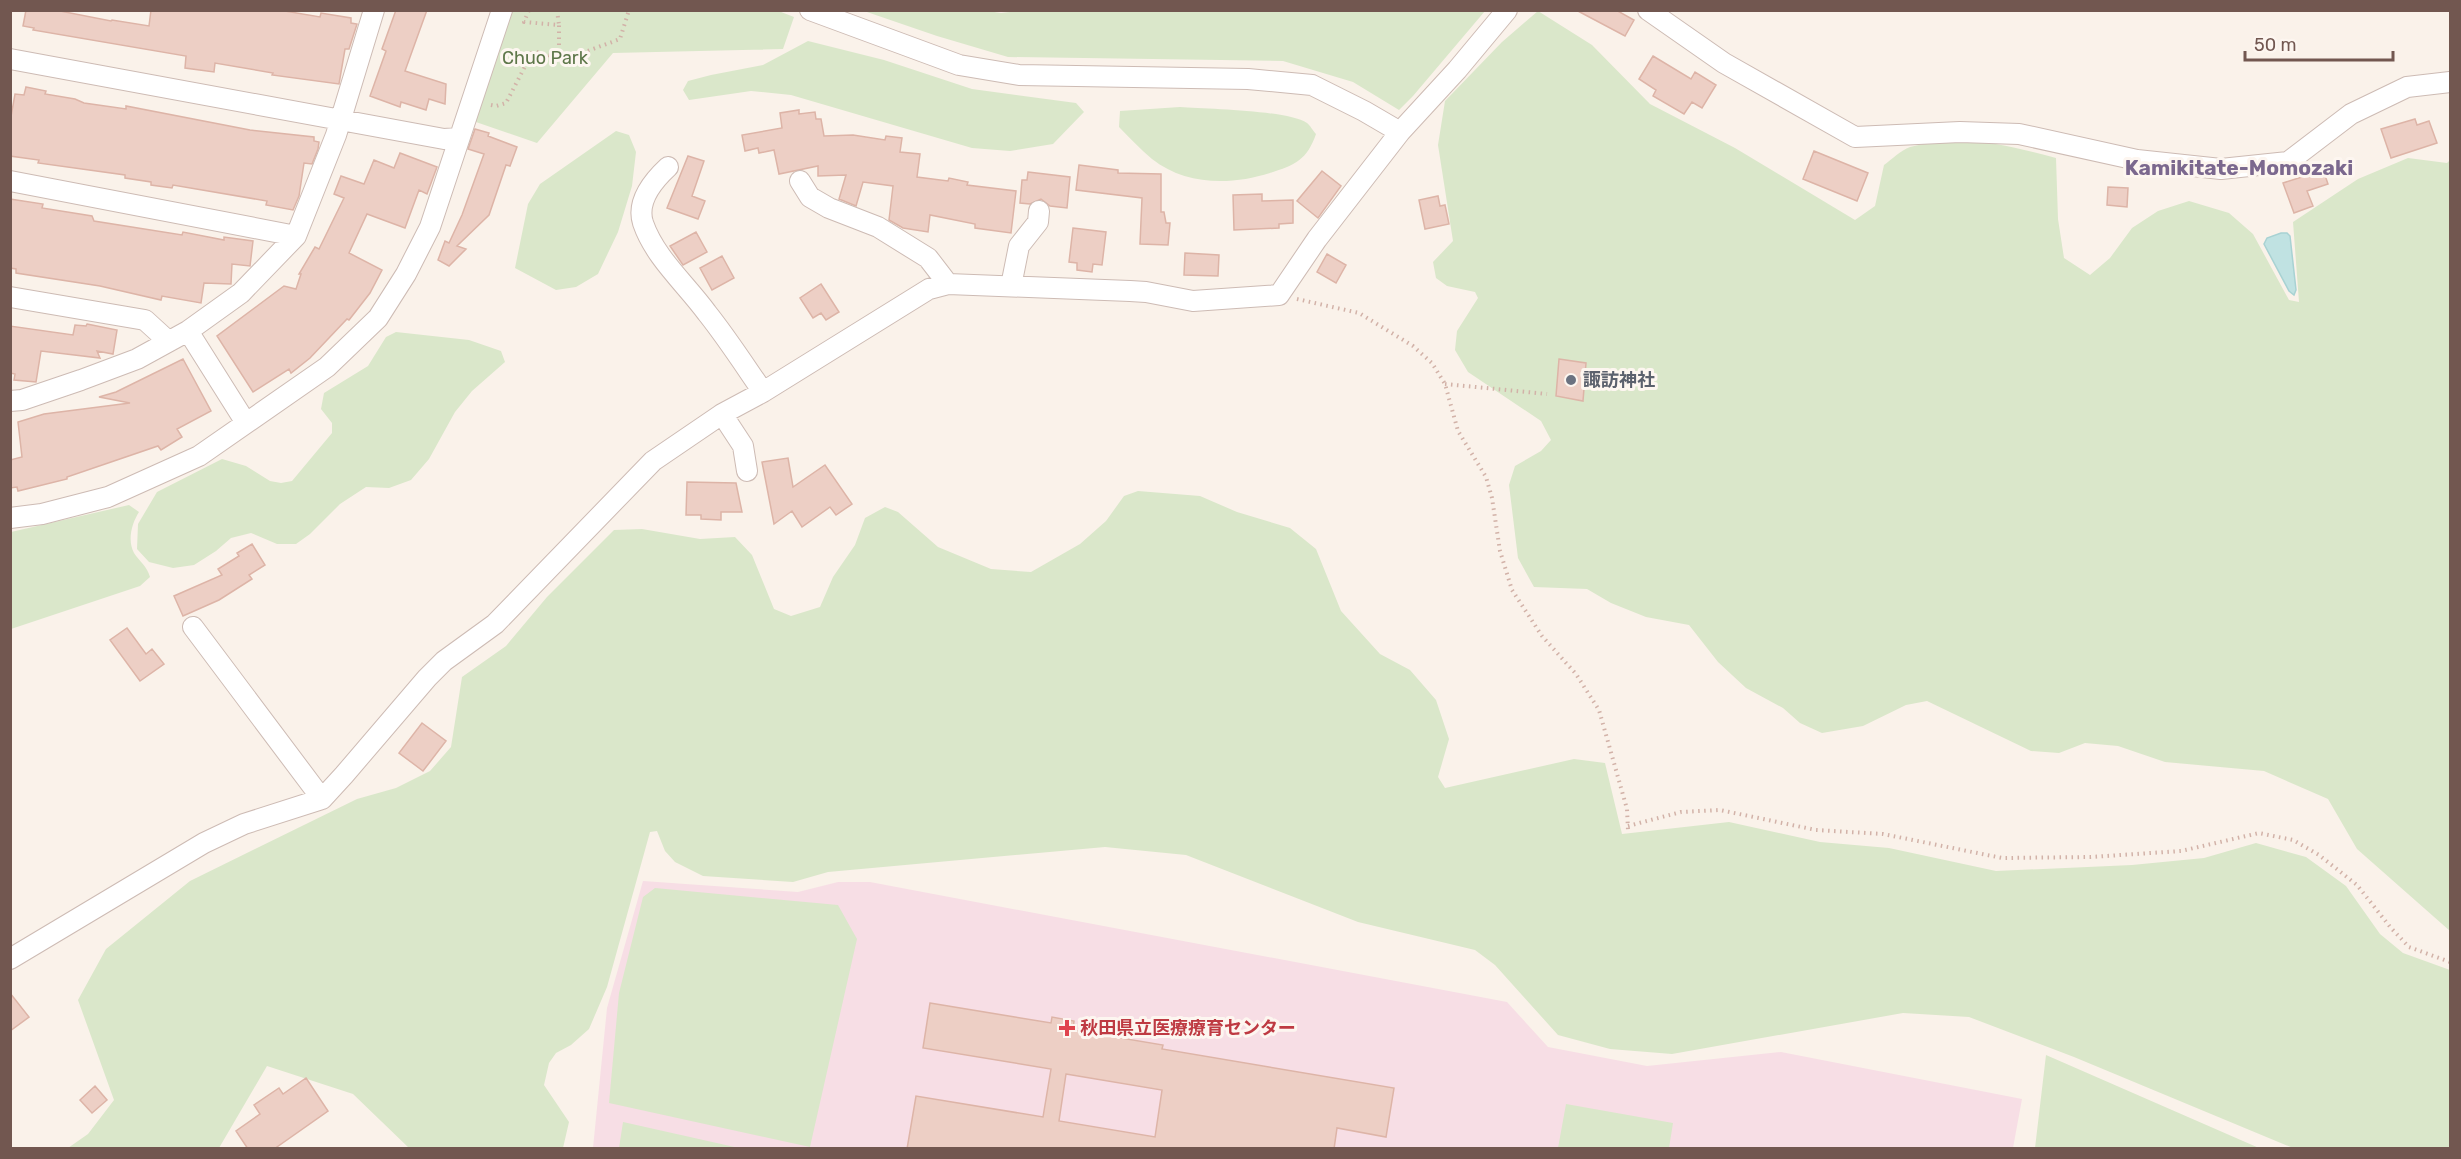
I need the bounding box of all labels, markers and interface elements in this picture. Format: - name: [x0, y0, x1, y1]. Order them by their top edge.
- scale bar: [2245, 24, 2394, 62]
- text: 50 m: [2254, 34, 2297, 56]
- park label: Chuo Park: [502, 47, 589, 69]
- district label: Kamikitate-Momozaki: [2125, 155, 2353, 180]
- place label: 諏訪神社: [1583, 369, 1655, 391]
- marker: 諏訪神社: [1564, 373, 1578, 387]
- place label: 秋田県立医療療育センター: [1080, 1017, 1296, 1039]
- marker: 秋田県立医療療育センター: [1058, 1019, 1076, 1037]

